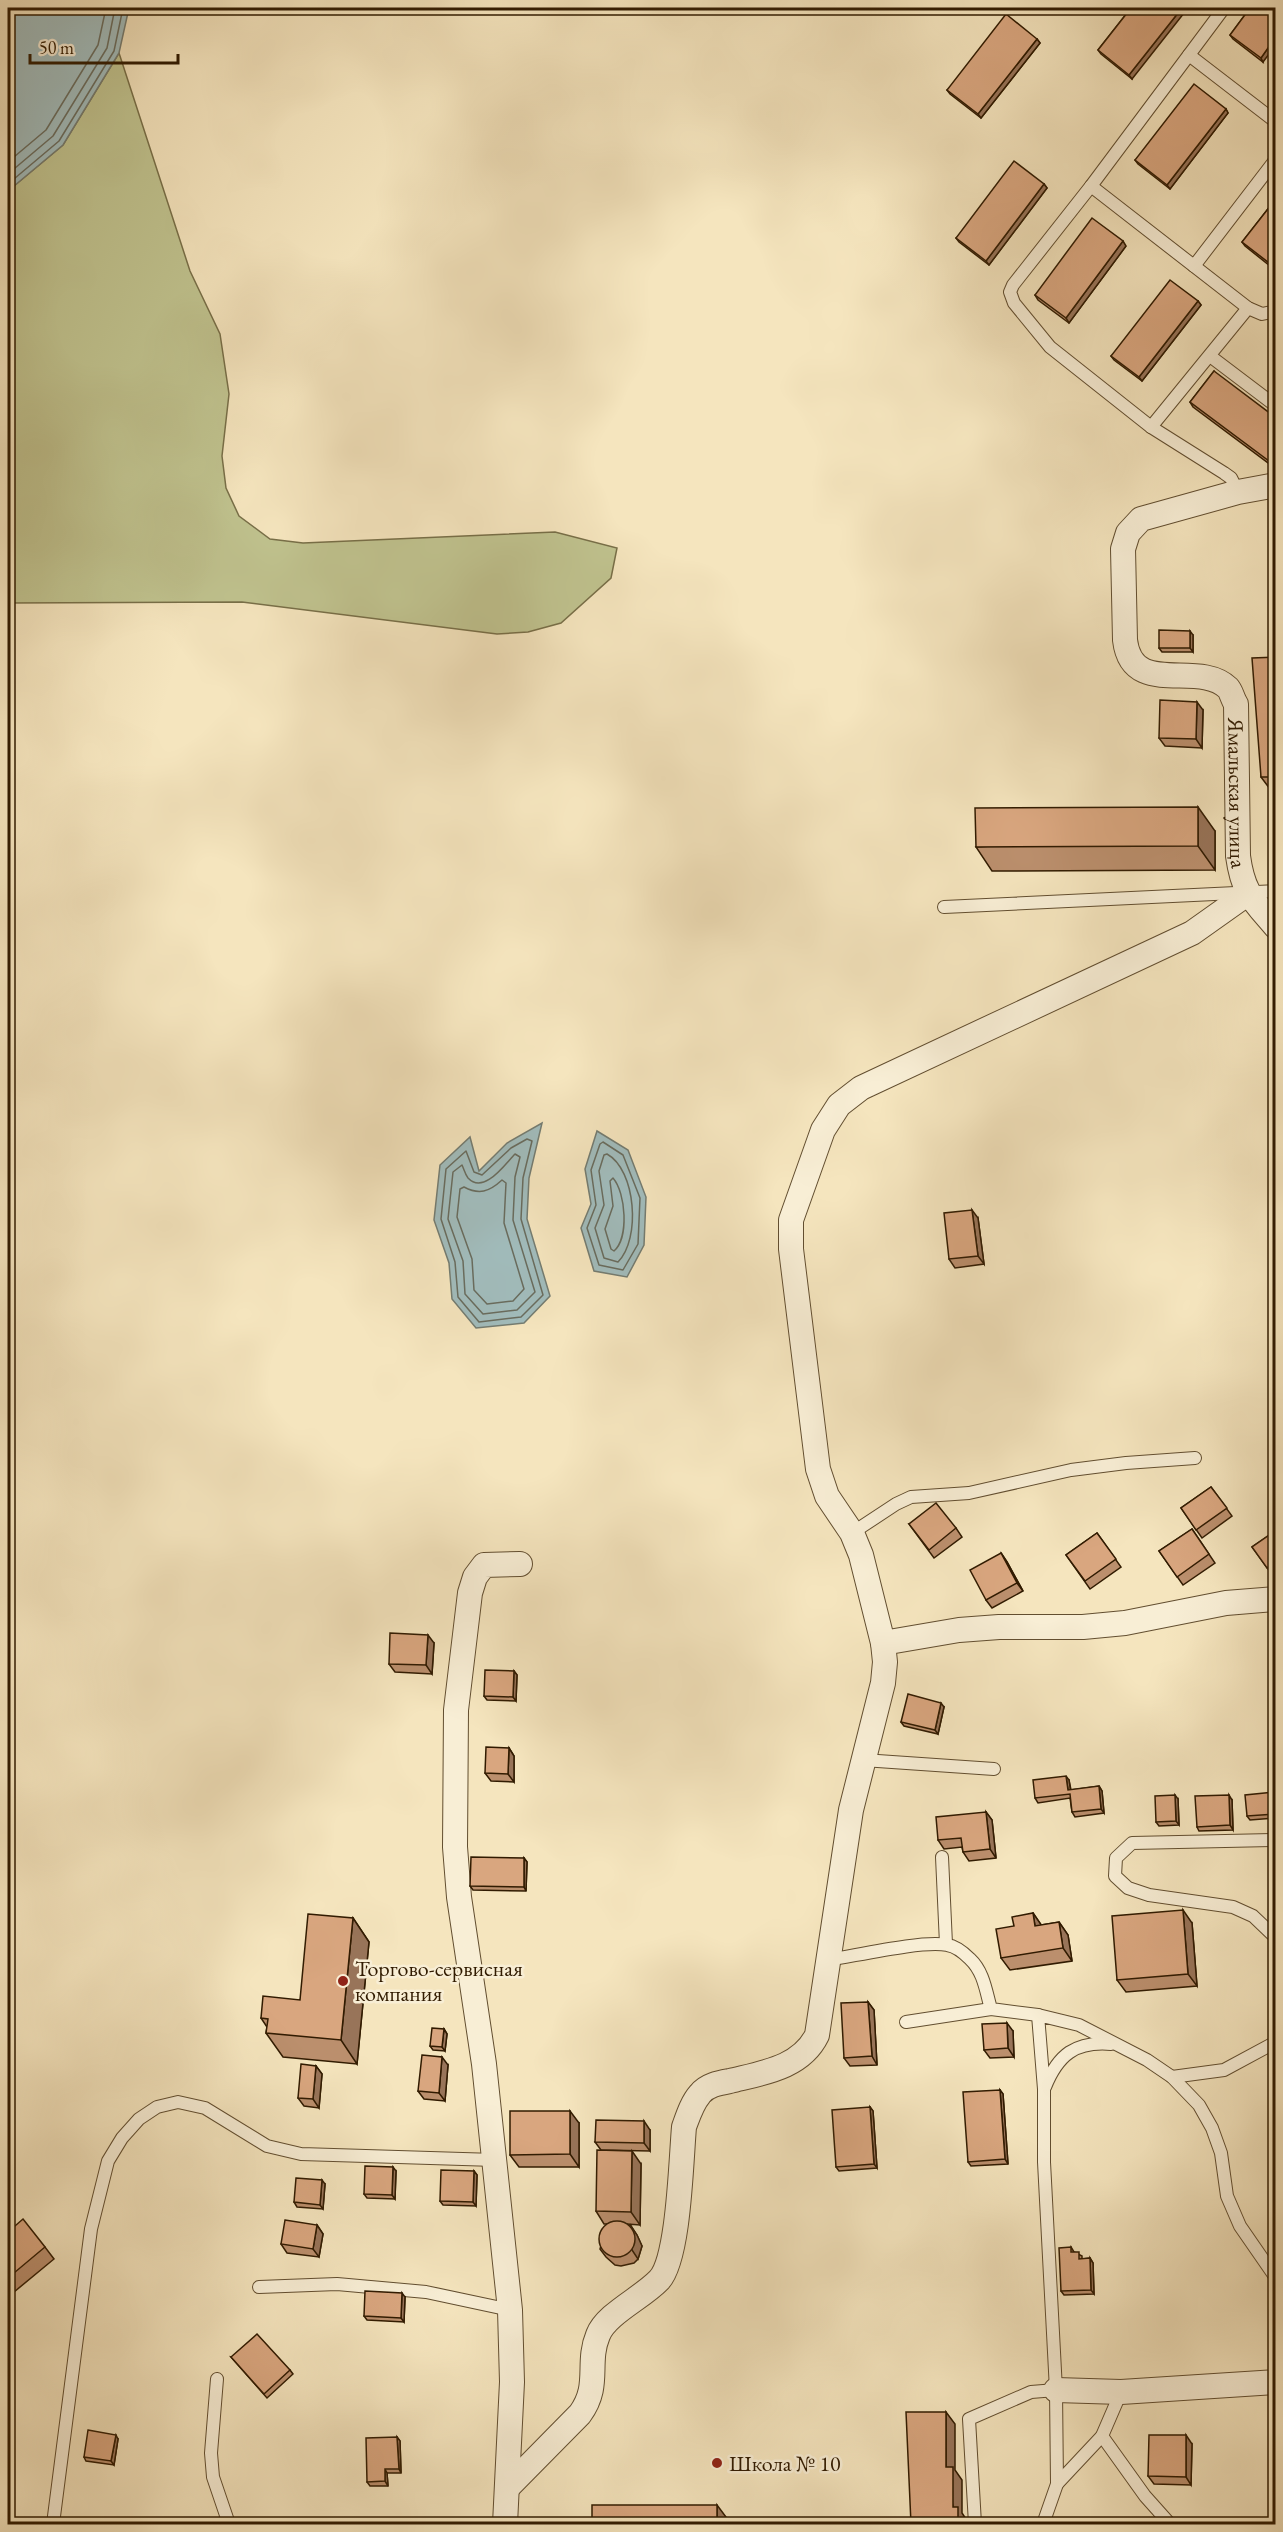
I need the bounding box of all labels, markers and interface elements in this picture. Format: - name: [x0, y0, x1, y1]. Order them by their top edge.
- scale bar: [30, 27, 178, 65]
- text: 50 m: [39, 36, 74, 59]
- street label: Ямальская улица: [1221, 716, 1254, 871]
- place label: Торгово-сервисная компания: [355, 1954, 523, 2008]
- marker: Торгово-сервисная компания: [336, 1974, 350, 1988]
- place label: Школа № 10: [729, 2449, 841, 2478]
- marker: Школа № 10: [710, 2456, 724, 2470]

